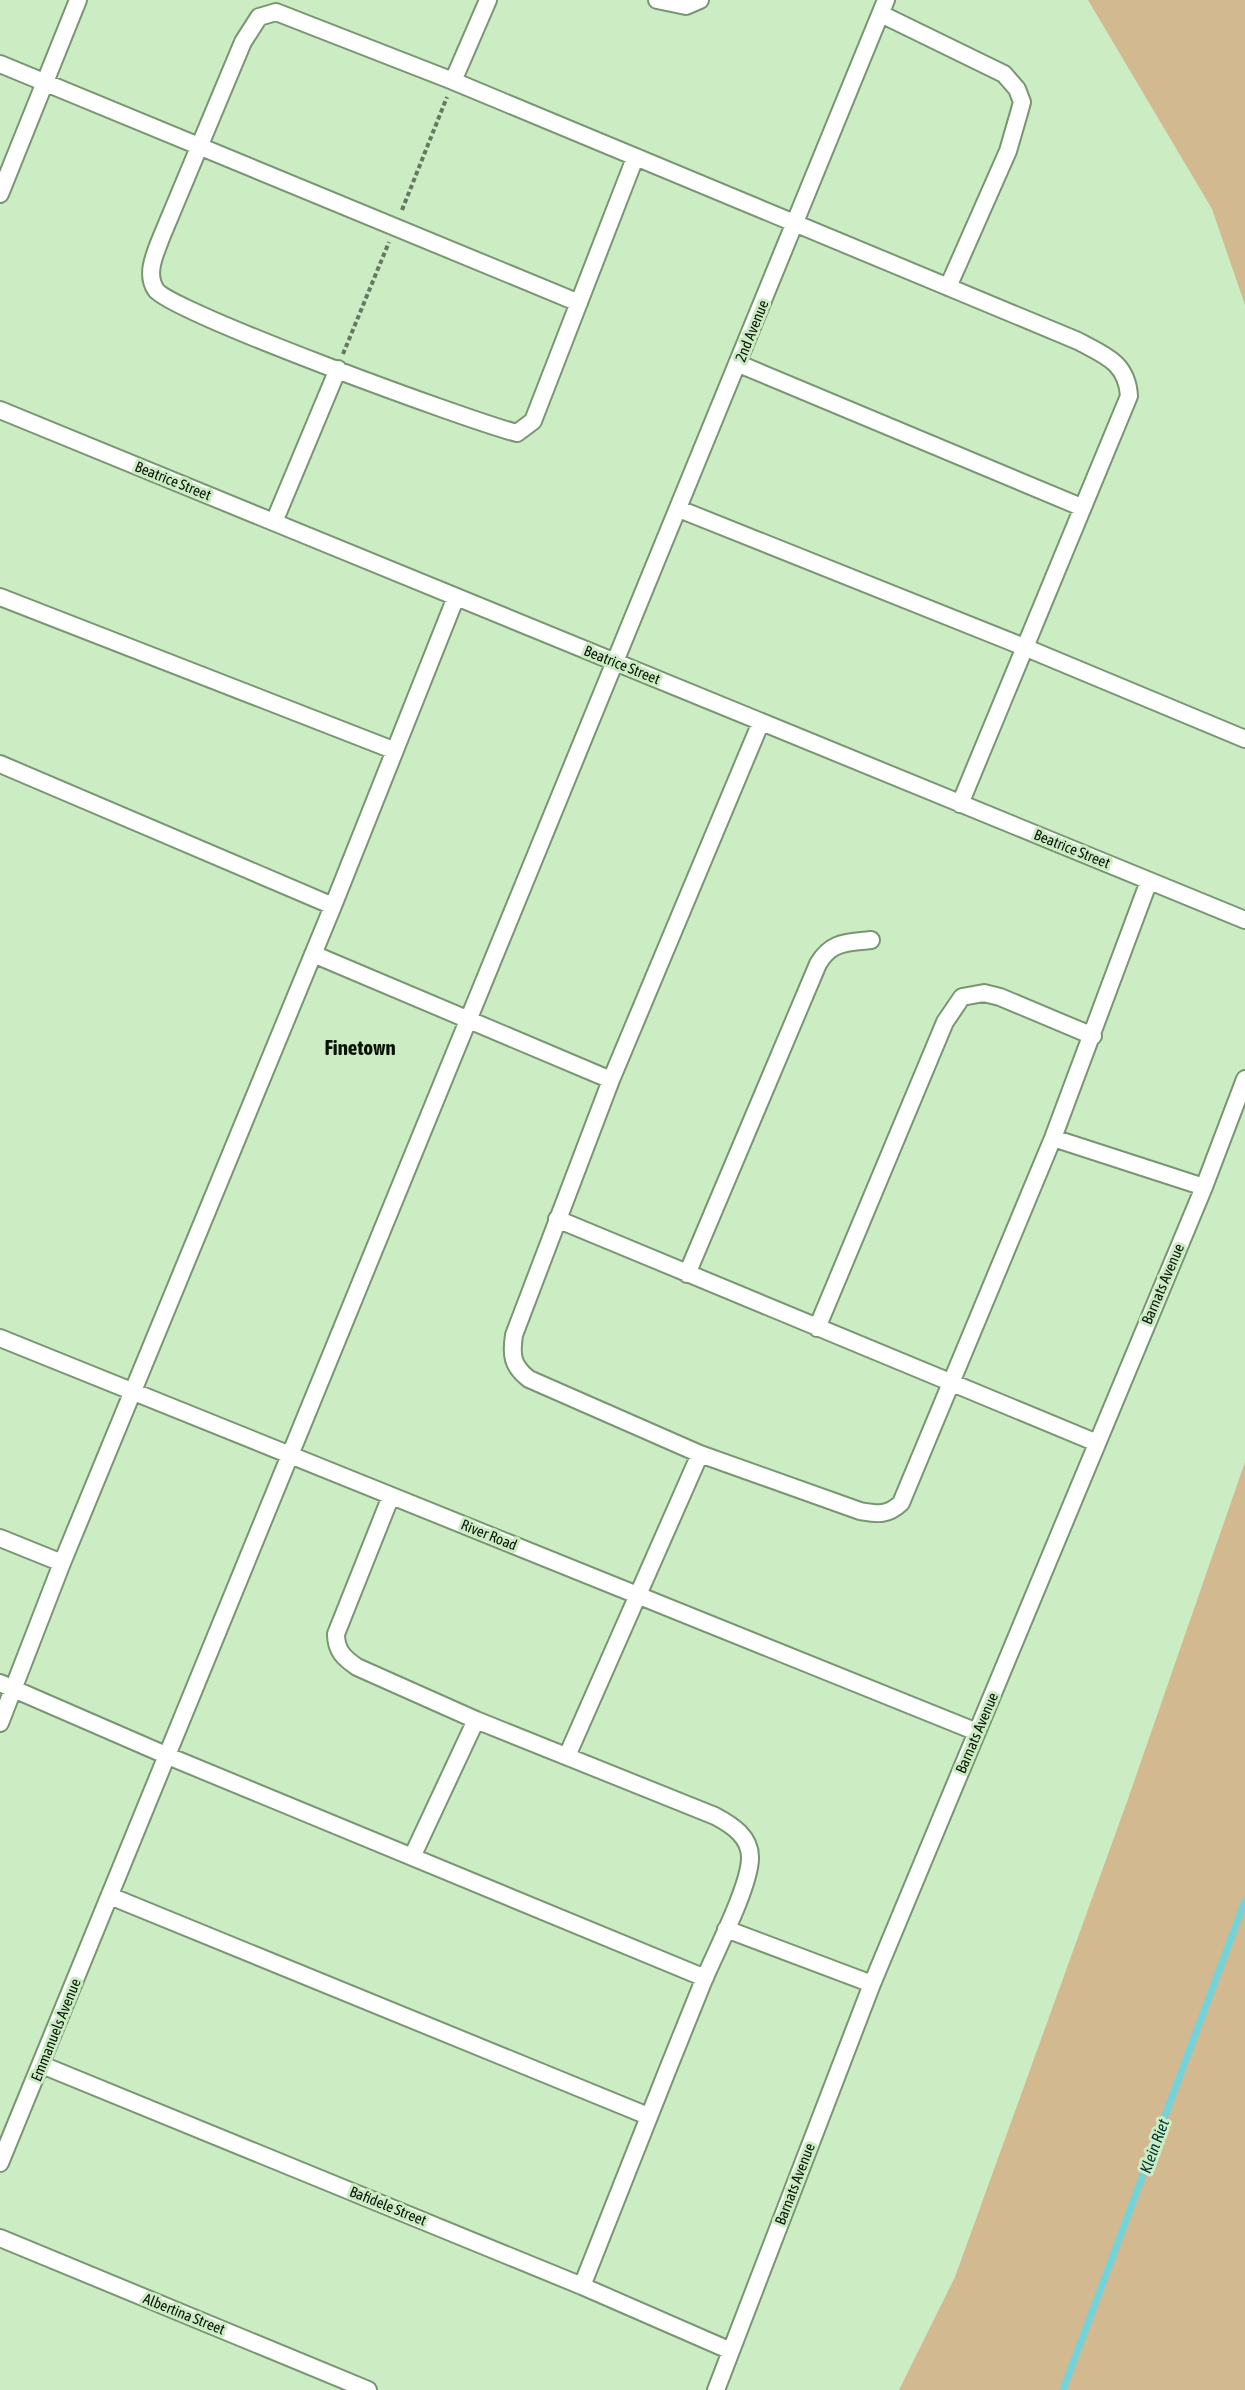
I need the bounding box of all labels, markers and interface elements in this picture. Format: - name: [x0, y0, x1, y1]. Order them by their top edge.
- street label: 2nd Avenue: [731, 297, 772, 364]
- street label: Beatrice Street: [133, 458, 214, 503]
- street label: Beatrice Street: [582, 642, 663, 687]
- street label: Beatrice Street: [1032, 826, 1113, 871]
- district label: Finetown: [324, 1035, 396, 1059]
- street label: Barnats Avenue: [1138, 1241, 1187, 1327]
- street label: River Road: [459, 1516, 520, 1553]
- street label: Barnats Avenue: [952, 1690, 1001, 1776]
- street label: Emmanuels Avenue: [27, 1976, 84, 2084]
- water label: Klein Riet: [1136, 2116, 1172, 2176]
- street label: Barnats Avenue: [771, 2140, 818, 2227]
- street label: Bafidele Street: [347, 2182, 429, 2229]
- street label: Albertina Street: [141, 2289, 227, 2338]

